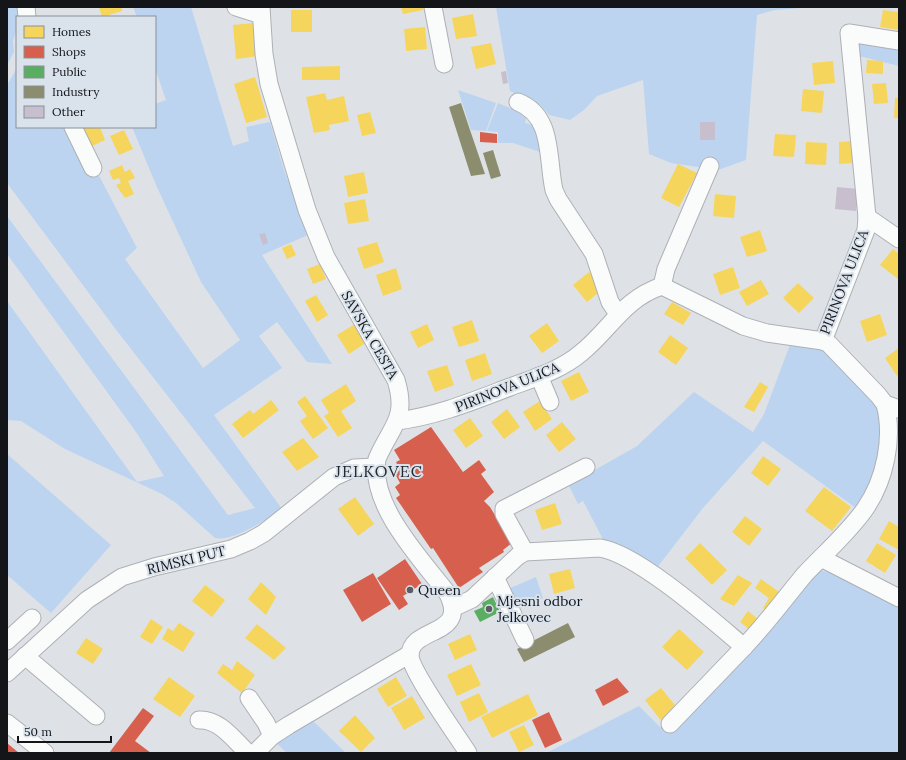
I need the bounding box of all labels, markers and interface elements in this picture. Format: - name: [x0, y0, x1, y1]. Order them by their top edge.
- legend: [16, 16, 156, 128]
- text: Homes: [52, 24, 91, 39]
- text: Shops: [52, 44, 86, 59]
- text: Public: [52, 64, 86, 79]
- text: Industry: [52, 84, 100, 99]
- text: Other: [52, 104, 86, 119]
- street label: PIRINOVA ULICA: [816, 227, 872, 337]
- street label: SAVSKA CESTA: [337, 288, 403, 383]
- street label: PIRINOVA ULICA: [452, 358, 562, 416]
- district label: JELKOVEC: [334, 461, 423, 481]
- street label: RIMSKI PUT: [145, 542, 227, 578]
- place label: Queen: [418, 581, 462, 599]
- marker: Queen: [405, 585, 415, 595]
- place label: Mjesni odbor Jelkovec: [496, 592, 583, 626]
- marker: Mjesni odbor Jelkovec: [484, 604, 494, 614]
- scale bar: [18, 718, 111, 744]
- text: 50 m: [24, 724, 52, 739]

